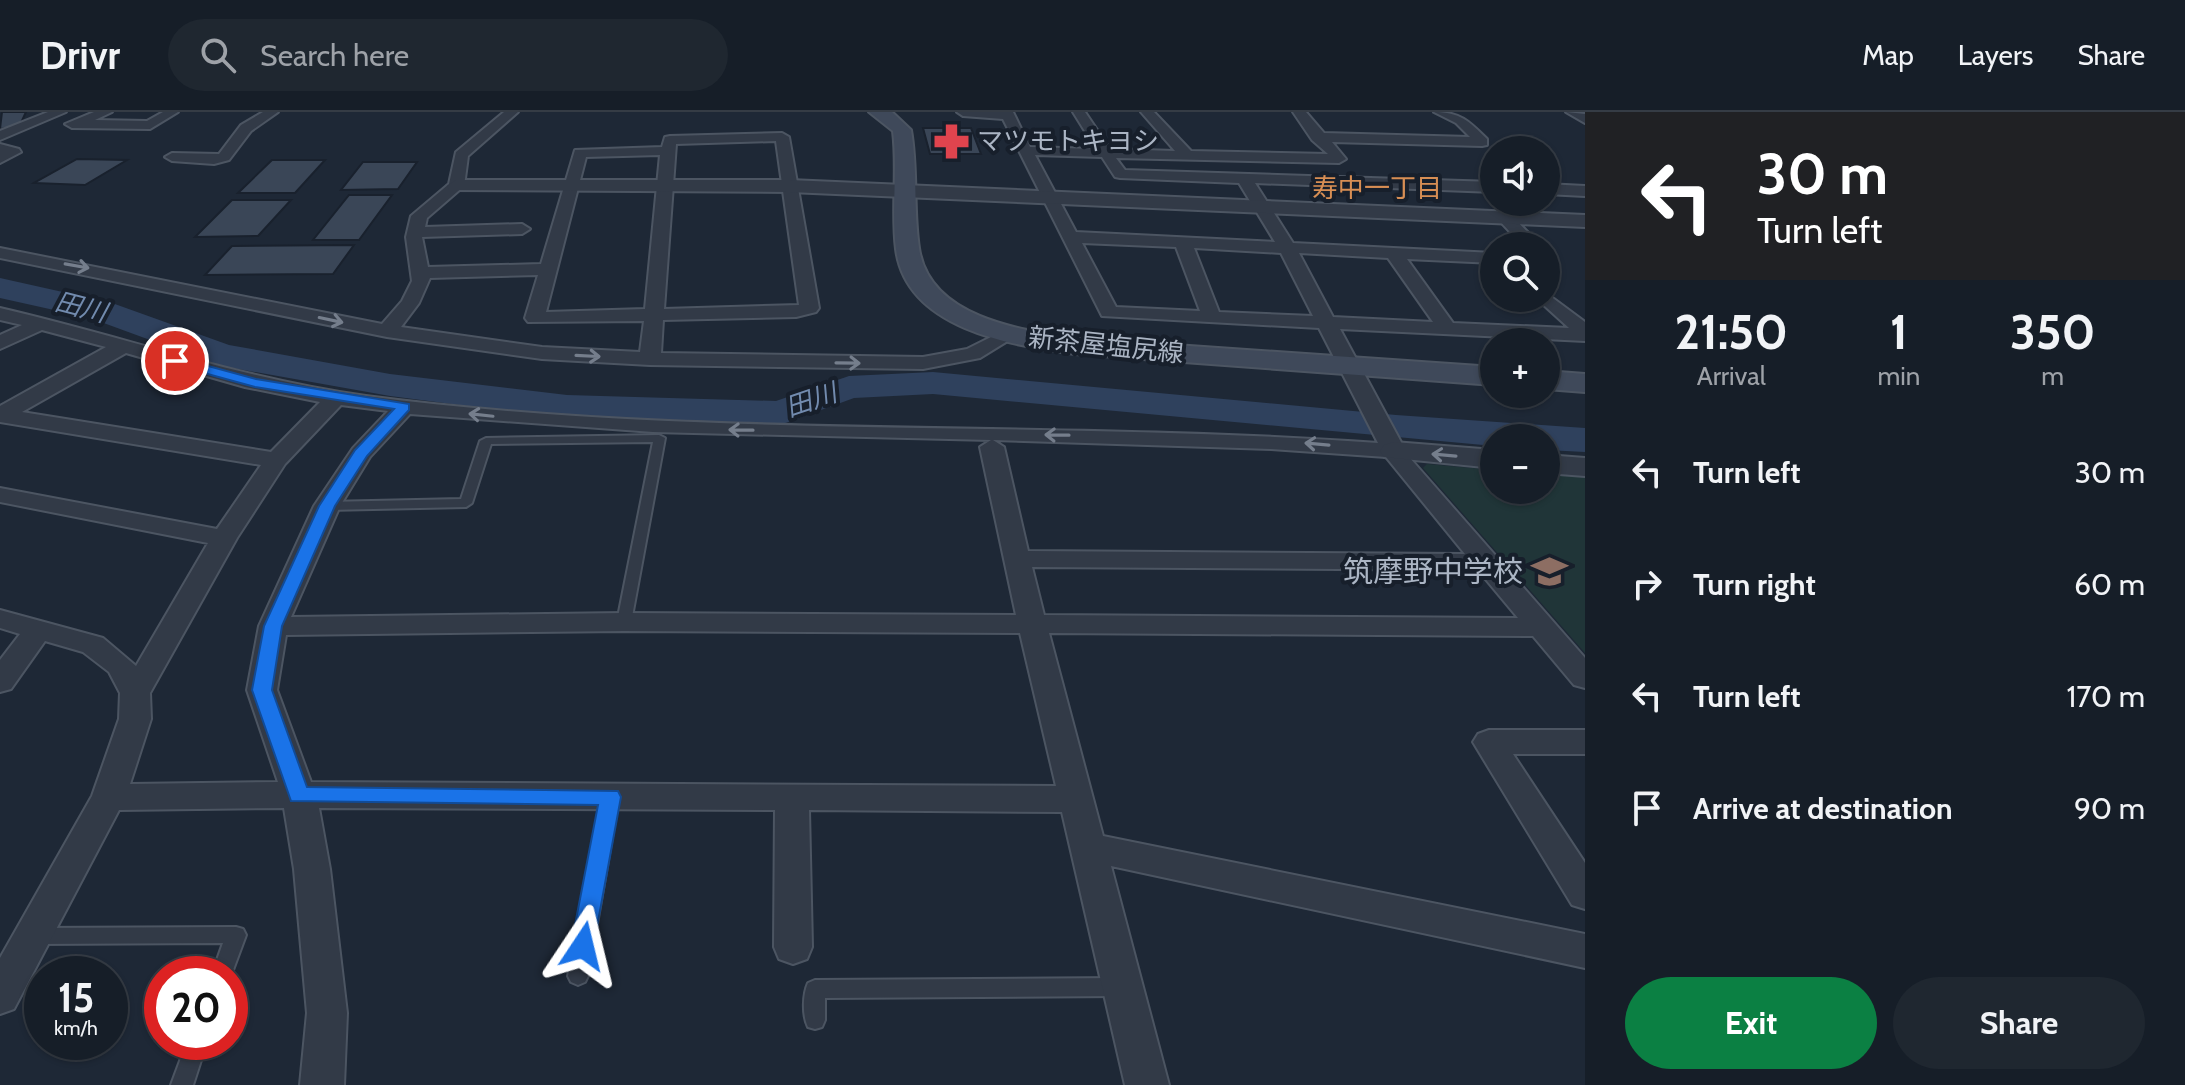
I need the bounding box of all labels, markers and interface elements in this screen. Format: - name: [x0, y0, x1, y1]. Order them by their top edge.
- search box: [168, 19, 728, 91]
- text: Drivr: [40, 32, 120, 79]
- icon: search: [196, 33, 240, 77]
- text: Search here: [260, 37, 409, 74]
- text: Map: [1862, 38, 1914, 72]
- text: Layers: [1958, 38, 2033, 72]
- text: Share: [2077, 38, 2145, 72]
- pharmacy icon: マツモトキヨシ: [932, 122, 970, 160]
- place label: マツモトキヨシ: [977, 125, 1159, 157]
- map controls: [1480, 136, 1560, 504]
- button: sound: [1480, 136, 1560, 216]
- text: 30 m: [1757, 140, 1888, 208]
- icon: left: [1625, 144, 1729, 248]
- district label: 寿中一丁目: [1312, 172, 1442, 204]
- text: Turn left: [1757, 208, 1882, 252]
- button: search: [1480, 232, 1560, 312]
- one-way arrow: [64, 260, 89, 275]
- water label: 田川: [52, 285, 113, 330]
- text: 21:50: [1675, 303, 1788, 361]
- text: 1: [1890, 303, 1908, 361]
- text: 350: [2010, 303, 2095, 361]
- one-way arrow: [318, 313, 344, 328]
- street label: 新茶屋塩尻線: [1027, 321, 1185, 369]
- pin: [141, 327, 209, 395]
- button: +: [1480, 328, 1560, 408]
- icon: arrive: [153, 339, 197, 383]
- one-way arrow: [574, 349, 601, 364]
- one-way arrow: [834, 355, 861, 371]
- text: Arrival: [1697, 360, 1766, 392]
- text: min: [1878, 360, 1920, 392]
- text: m: [2041, 360, 2064, 392]
- water label: 田川: [781, 375, 844, 424]
- one-way arrow: [469, 407, 495, 422]
- one-way arrow: [728, 422, 755, 437]
- button: −: [1480, 424, 1560, 504]
- one-way arrow: [1044, 427, 1071, 443]
- one-way arrow: [1304, 437, 1331, 452]
- one-way arrow: [1431, 447, 1458, 462]
- icon: left: [1625, 450, 1669, 494]
- text: Turn left: [1693, 454, 1801, 491]
- text: 30 m: [2075, 454, 2145, 491]
- place label: 筑摩野中学校: [1343, 553, 1523, 590]
- school or university icon: 筑摩野中学校: [1530, 553, 1568, 591]
- icon: right: [1625, 562, 1669, 606]
- text: Turn right: [1693, 566, 1816, 603]
- text: 60 m: [2074, 566, 2145, 603]
- icon: left: [1625, 674, 1669, 718]
- text: Turn left: [1693, 678, 1801, 715]
- text: 170 m: [2066, 678, 2145, 715]
- icon: arrive: [1625, 786, 1669, 830]
- text: Arrive at destination: [1693, 790, 1953, 827]
- text: 90 m: [2074, 790, 2145, 827]
- position arrow: [541, 904, 625, 988]
- speed limit sign: 20: [144, 956, 248, 1060]
- text: 15: [58, 973, 94, 1022]
- button: Exit: [1625, 977, 1877, 1069]
- button: Share: [1893, 977, 2145, 1069]
- text: km/h: [54, 1016, 98, 1040]

